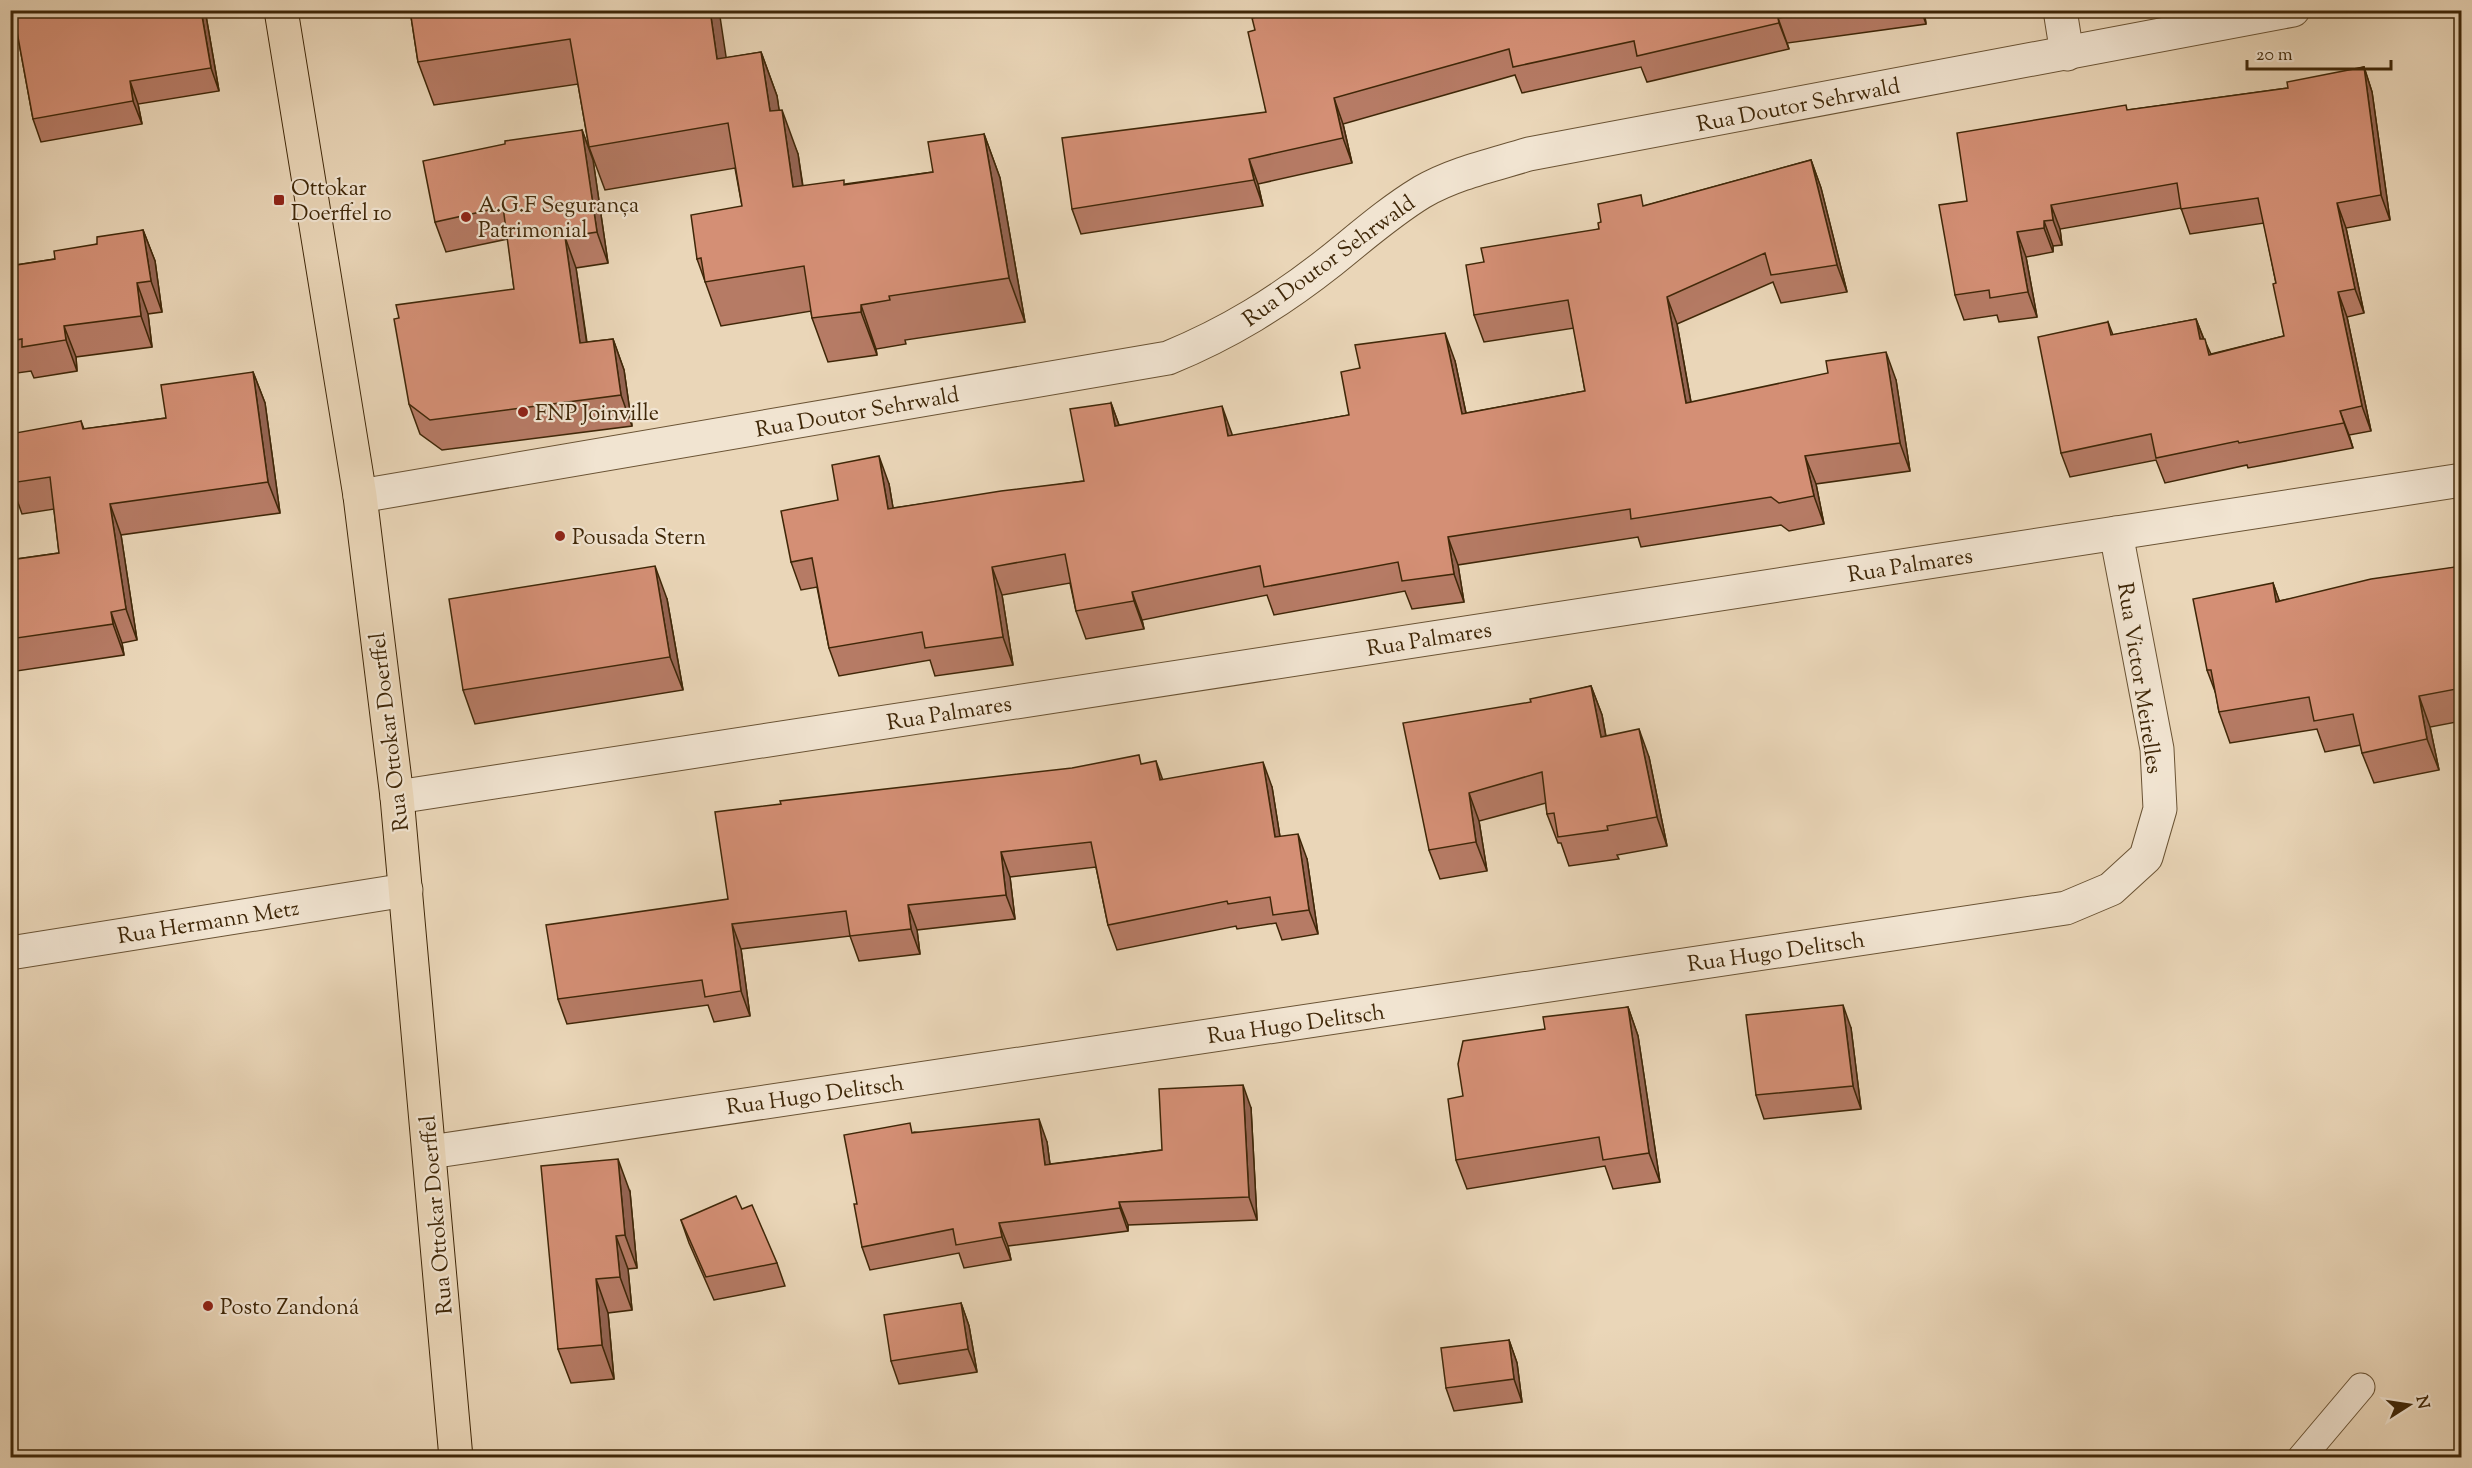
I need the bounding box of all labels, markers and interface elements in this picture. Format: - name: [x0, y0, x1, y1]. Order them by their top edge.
- scale bar: [2247, 33, 2391, 71]
- text: 20 m: [2256, 43, 2293, 69]
- street label: Rua Doutor Sehrwald: [1694, 72, 1903, 142]
- place label: Ottokar Doerffel 10: [291, 174, 392, 231]
- street label: Rua Doutor Sehrwald: [1237, 189, 1423, 336]
- place label: A.G.F Segurança Patrimonial: [478, 191, 639, 248]
- marker: Ottokar Doerffel 10: [272, 193, 286, 207]
- marker: A.G.F Segurança Patrimonial: [459, 210, 473, 224]
- street label: Rua Doutor Sehrwald: [753, 380, 962, 448]
- place label: FNP Joinville: [535, 399, 659, 431]
- marker: FNP Joinville: [516, 405, 530, 419]
- place label: Pousada Stern: [572, 523, 706, 555]
- marker: Pousada Stern: [553, 529, 567, 543]
- street label: Rua Palmares: [1846, 541, 1975, 593]
- street label: Rua Victor Meirelles: [2107, 581, 2169, 776]
- street label: Rua Palmares: [1365, 615, 1494, 667]
- street label: Rua Ottokar Doerffel: [363, 630, 419, 833]
- street label: Rua Palmares: [885, 689, 1014, 741]
- street label: Rua Hermann Metz: [115, 894, 302, 954]
- street label: Rua Hugo Delitsch: [1686, 926, 1867, 982]
- street label: Rua Hugo Delitsch: [1206, 998, 1387, 1054]
- street label: Rua Hugo Delitsch: [725, 1069, 906, 1125]
- street label: Rua Ottokar Doerffel: [413, 1114, 463, 1316]
- place label: Posto Zandoná: [220, 1293, 359, 1325]
- marker: Posto Zandoná: [201, 1299, 215, 1313]
- north arrow: [2379, 1375, 2439, 1435]
- text: N: [2409, 1394, 2434, 1411]

